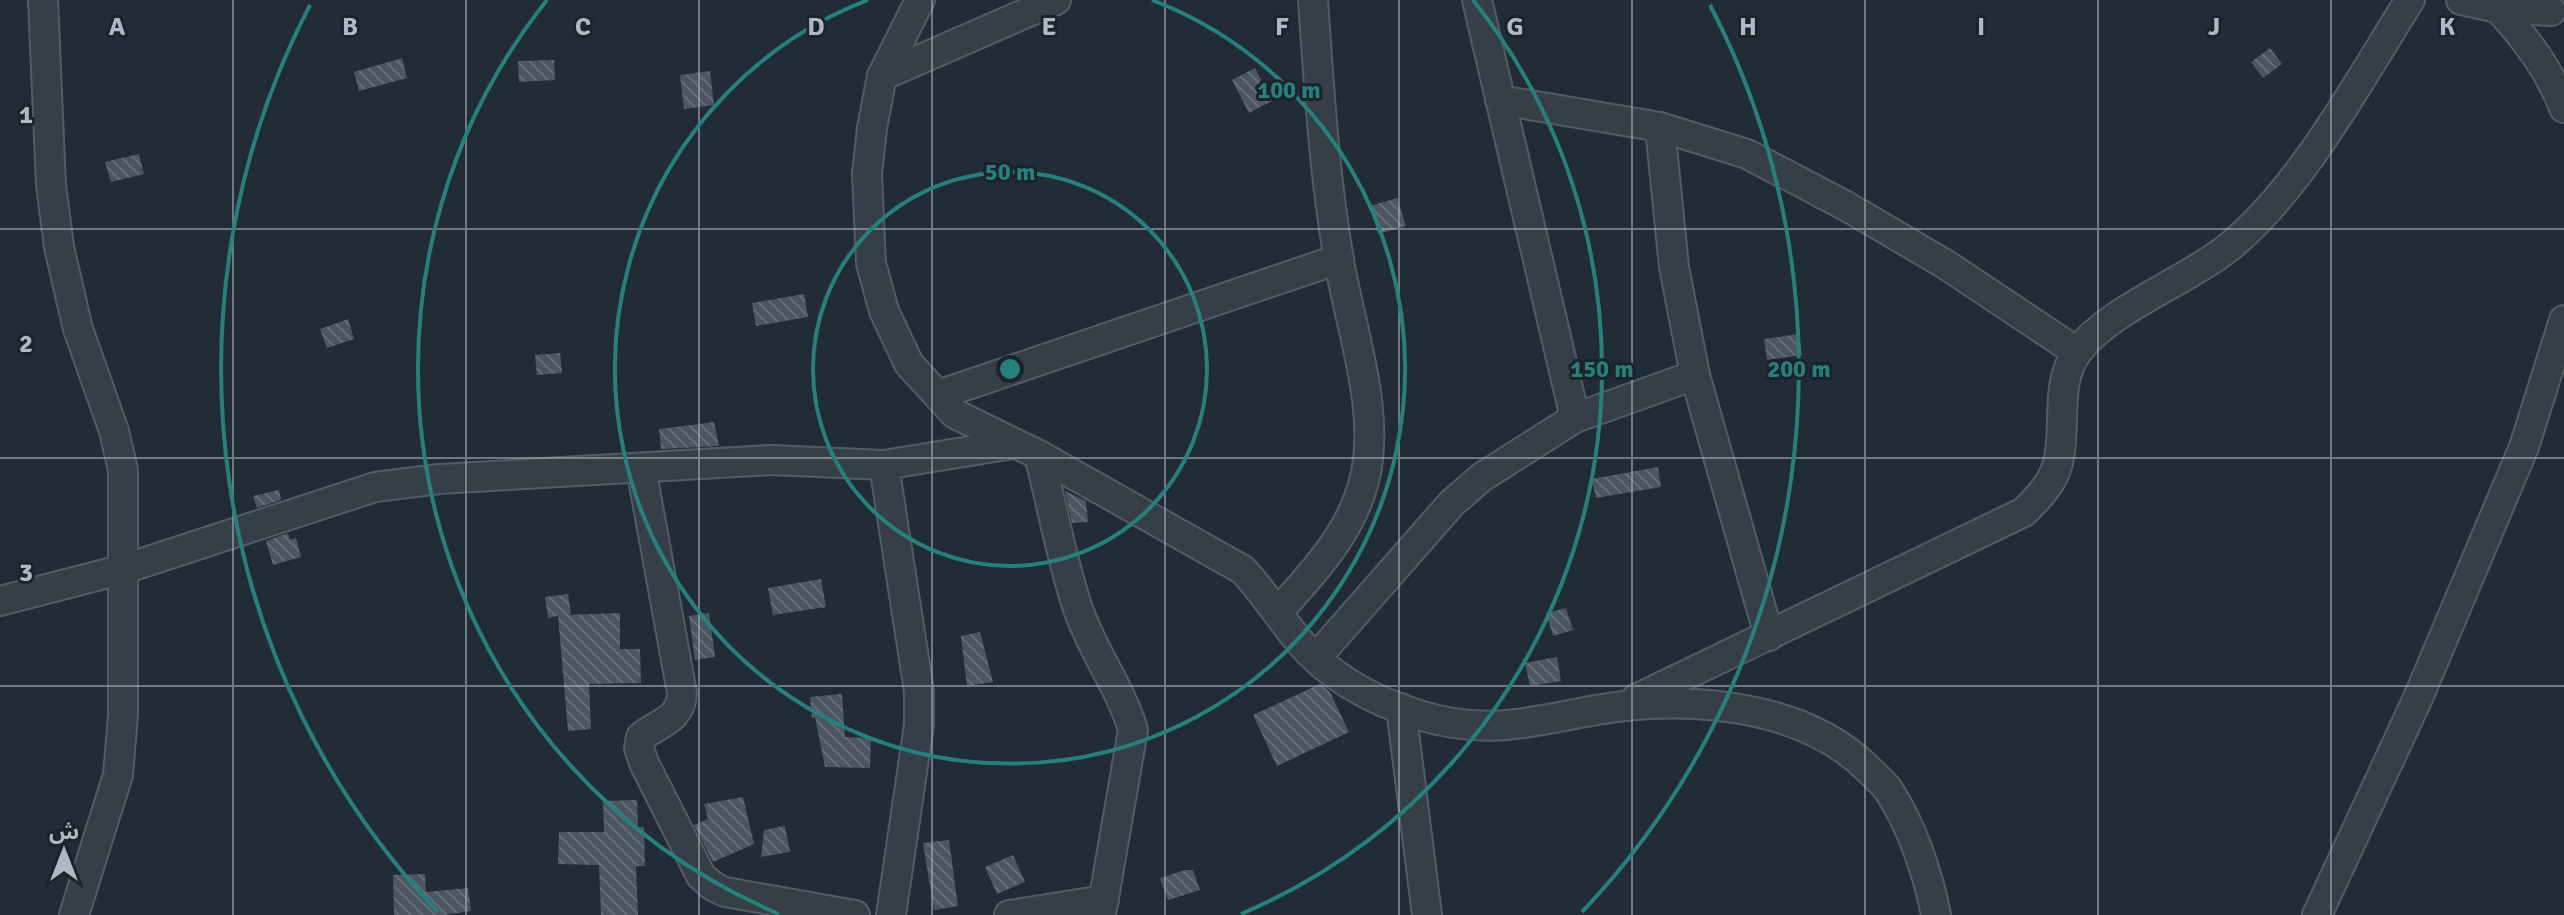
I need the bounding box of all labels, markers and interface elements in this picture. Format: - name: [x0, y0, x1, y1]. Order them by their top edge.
- text: A: [109, 11, 126, 43]
- text: B: [342, 11, 358, 43]
- text: C: [575, 11, 591, 43]
- text: D: [807, 11, 825, 43]
- text: E: [1042, 11, 1056, 43]
- text: F: [1275, 11, 1289, 43]
- text: G: [1506, 11, 1524, 43]
- text: H: [1739, 11, 1757, 43]
- text: I: [1977, 11, 1985, 43]
- text: J: [2208, 11, 2220, 43]
- text: K: [2439, 11, 2455, 43]
- text: 100 m: [1257, 75, 1321, 105]
- text: 1: [19, 99, 33, 131]
- text: 50 m: [985, 157, 1035, 187]
- text: 2: [19, 328, 33, 360]
- text: 150 m: [1570, 354, 1634, 384]
- text: 200 m: [1767, 354, 1831, 384]
- centre of rings: [996, 355, 1024, 383]
- text: 3: [19, 557, 33, 589]
- north arrow: [24, 811, 104, 891]
- text: ش: [49, 818, 79, 845]

